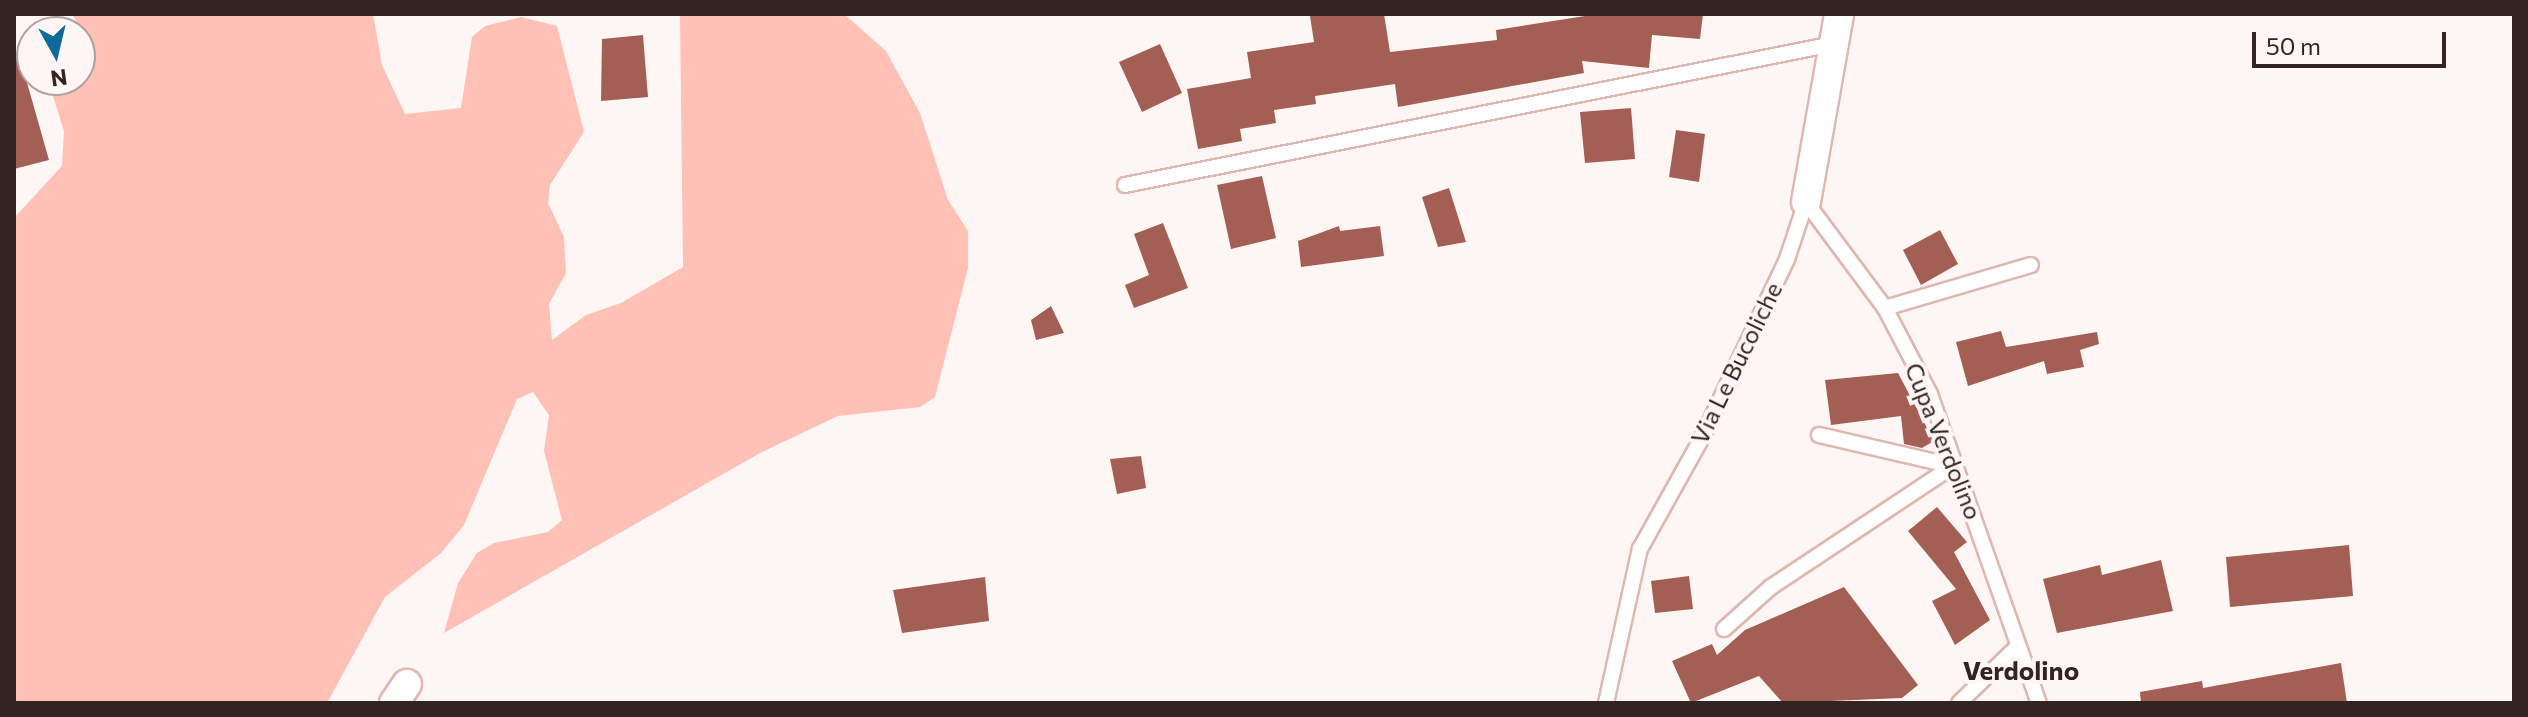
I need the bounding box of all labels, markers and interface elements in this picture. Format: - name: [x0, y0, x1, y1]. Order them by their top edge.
- north arrow: [16, 16, 96, 96]
- scale bar: [2256, 16, 2450, 66]
- text: 50 m: [2266, 31, 2321, 60]
- text: N: [49, 64, 69, 93]
- street label: Via Le Bucoliche: [1684, 277, 1788, 449]
- street label: Cupa Verdolino: [1899, 358, 1989, 524]
- district label: Verdolino: [1963, 654, 2079, 686]

